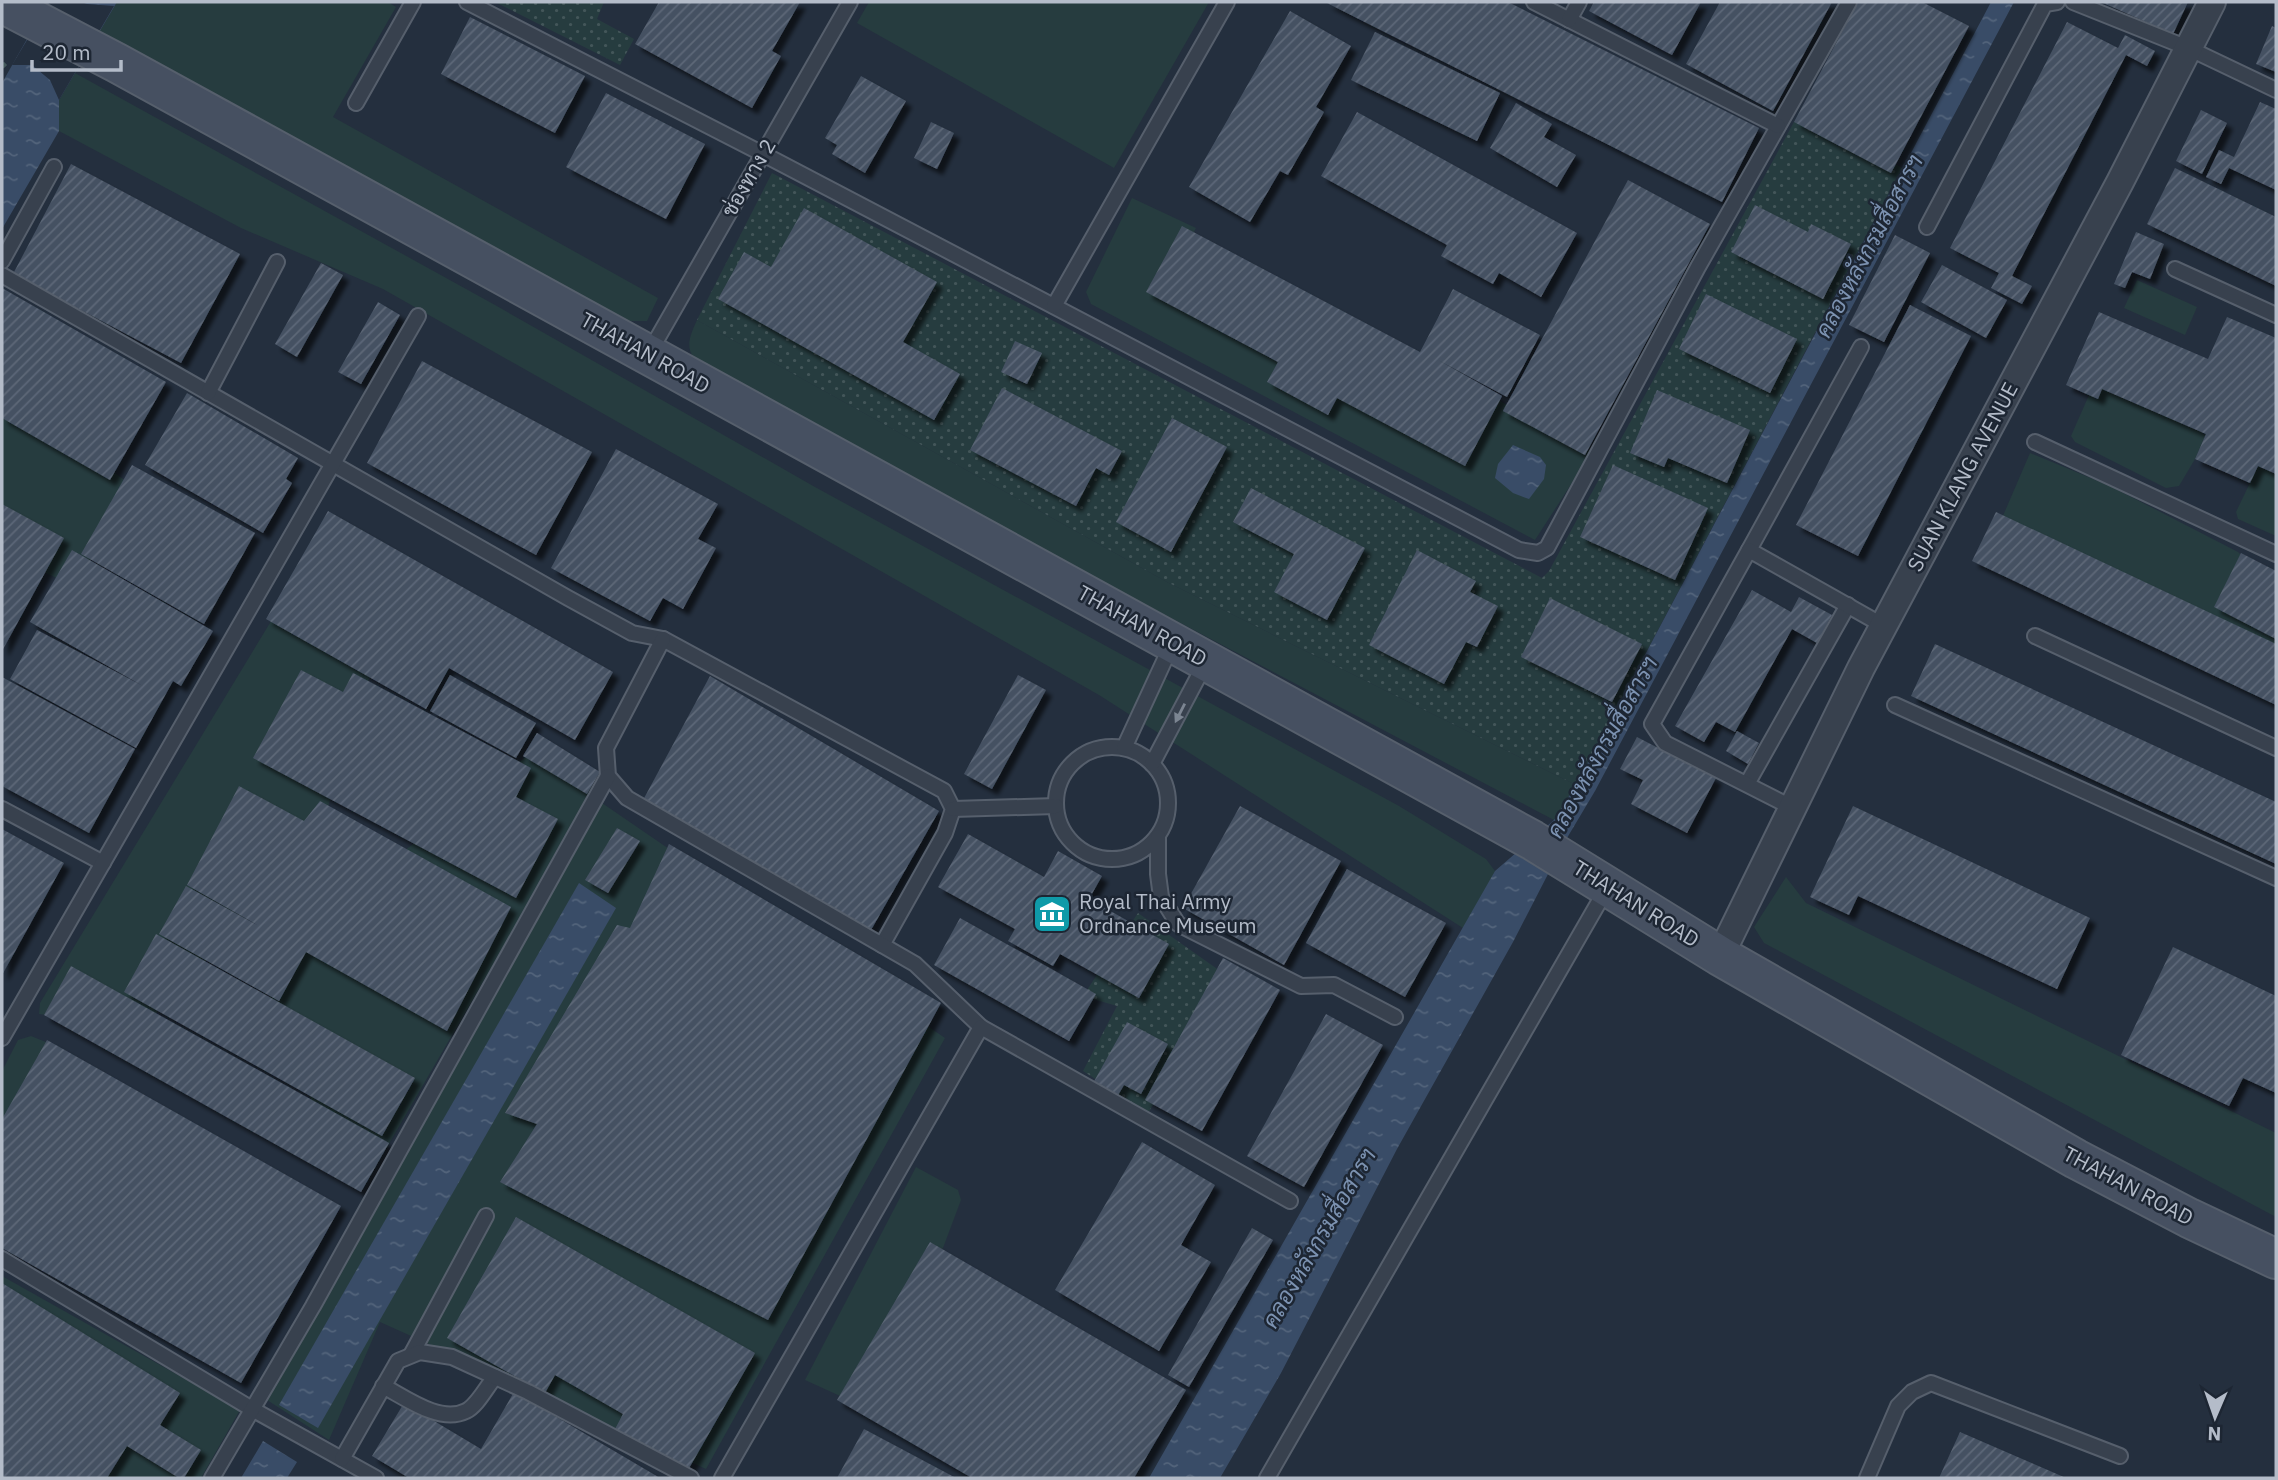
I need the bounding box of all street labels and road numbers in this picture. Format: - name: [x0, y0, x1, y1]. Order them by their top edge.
- street label: ช่องทาง 2: [715, 133, 782, 222]
- street label: THAHAN ROAD: [576, 305, 715, 399]
- street label: SUAN KLANG AVENUE: [1900, 377, 2024, 576]
- street label: THAHAN ROAD: [1073, 578, 1212, 672]
- street label: THAHAN ROAD: [1568, 853, 1705, 953]
- street label: THAHAN ROAD: [2058, 1139, 2199, 1231]

